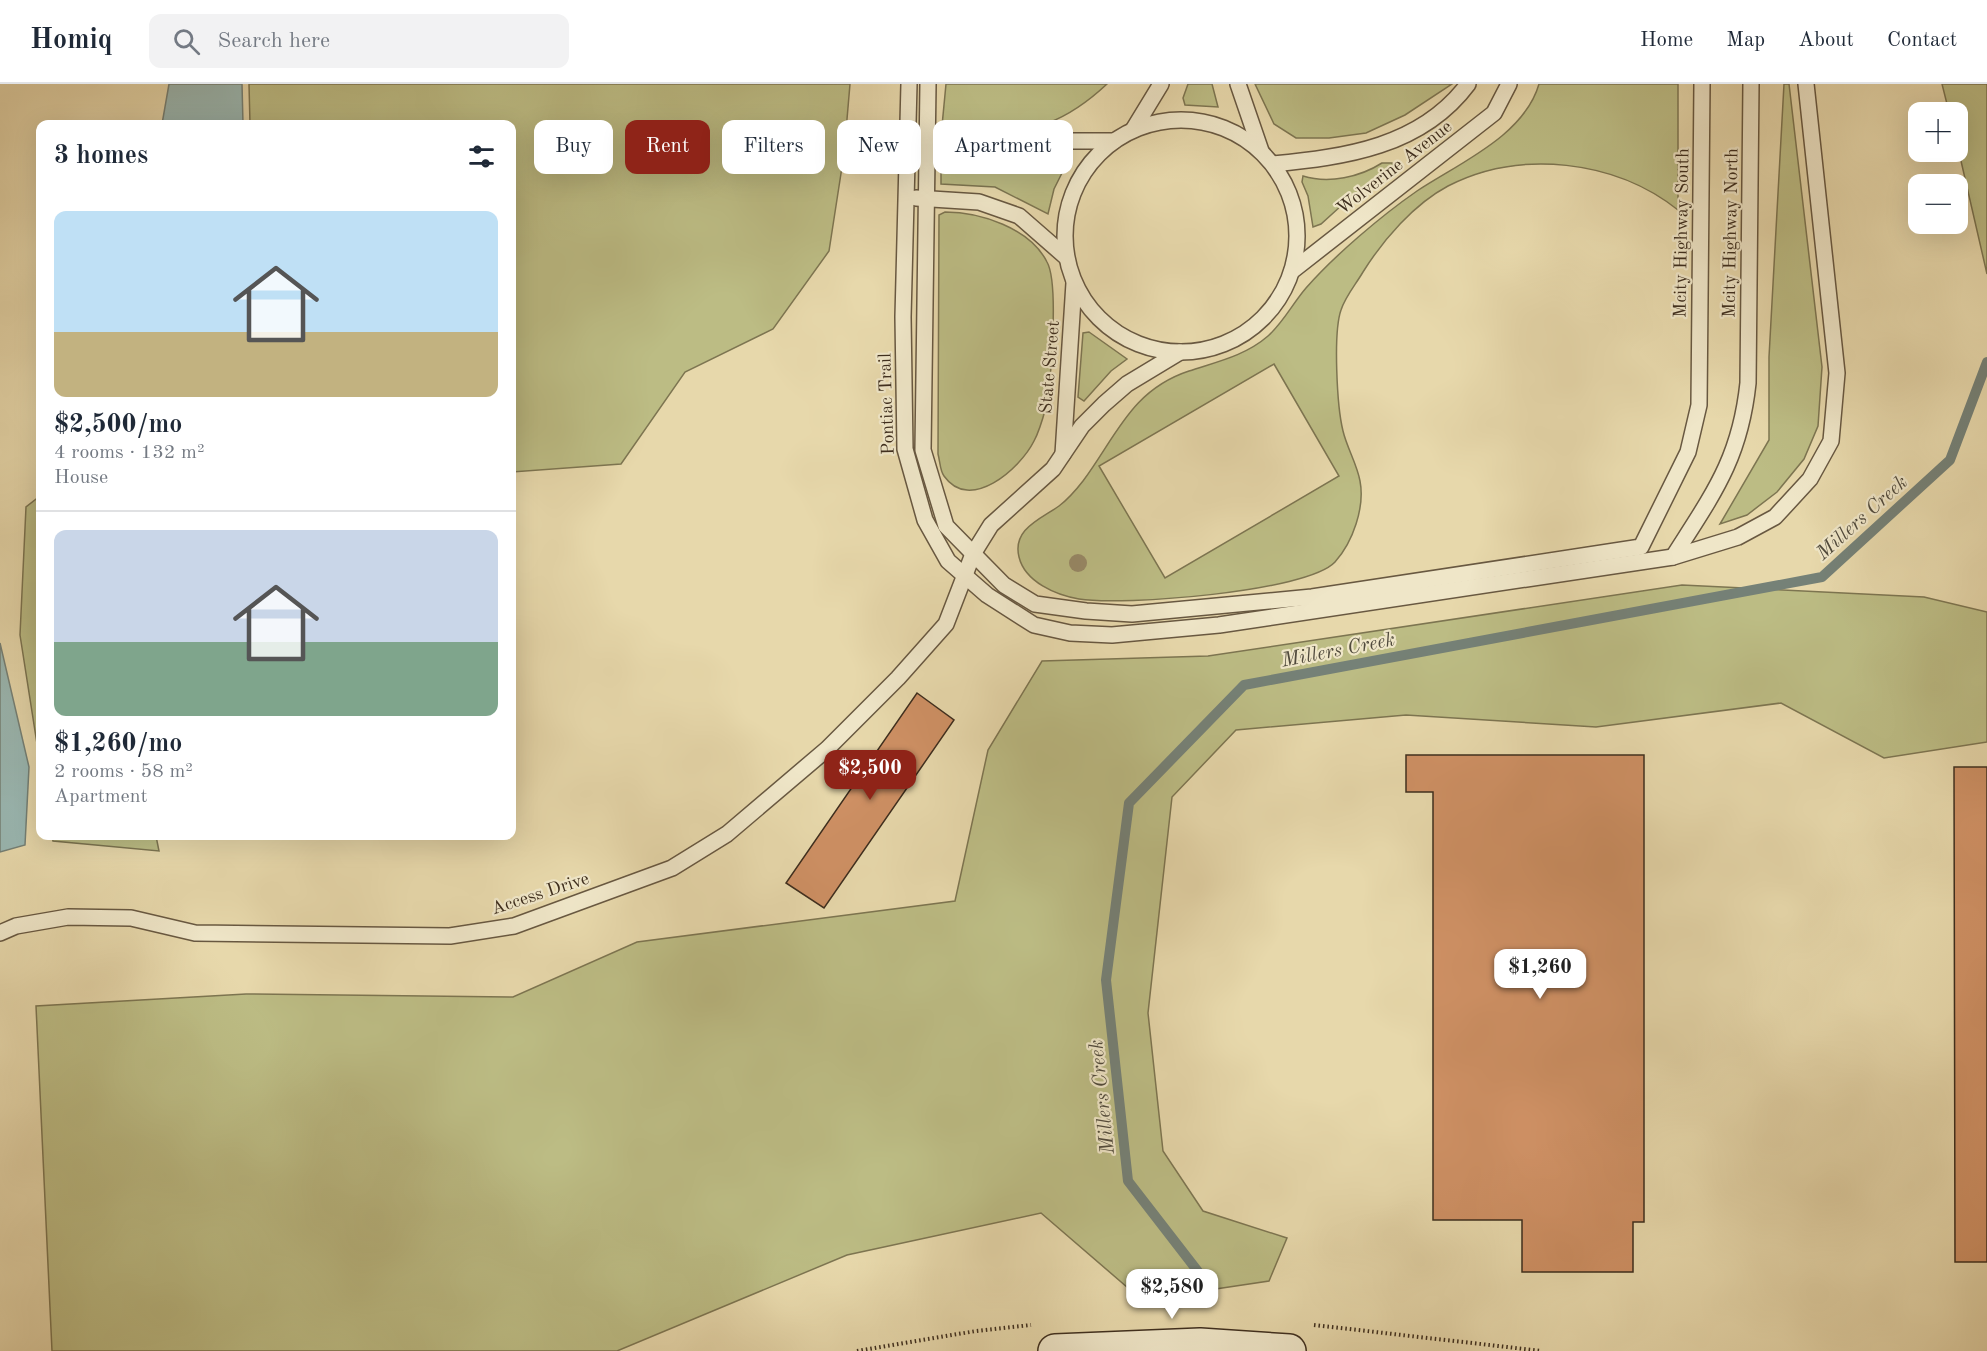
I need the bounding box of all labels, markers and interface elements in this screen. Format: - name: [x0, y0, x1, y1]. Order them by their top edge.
- search box: [149, 14, 569, 68]
- icon: search: [170, 25, 203, 58]
- text: Homiq: [30, 27, 113, 55]
- text: Search here: [218, 30, 330, 52]
- text: Home: [1640, 30, 1693, 51]
- text: Map: [1726, 30, 1765, 51]
- text: About: [1798, 30, 1854, 51]
- text: Contact: [1887, 30, 1957, 51]
- map controls: [1908, 102, 1968, 234]
- button: +: [1908, 102, 1968, 162]
- street label: Wolverine Avenue: [1334, 117, 1456, 218]
- chip: Buy: [534, 120, 613, 174]
- chip: Rent: [625, 120, 710, 174]
- chip: Filters: [722, 120, 825, 174]
- chip: New: [837, 120, 921, 174]
- chip: Apartment: [933, 120, 1073, 174]
- icon: filters: [465, 140, 498, 173]
- text: 3 homes: [54, 143, 148, 169]
- street label: Mcity Highway South: [1672, 148, 1692, 318]
- street label: Mcity Highway North: [1721, 148, 1741, 318]
- button: −: [1908, 174, 1968, 234]
- icon: home: [222, 250, 330, 358]
- street label: State Street: [1037, 320, 1063, 415]
- street label: Pontiac Trail: [876, 353, 898, 455]
- text: $2,500/mo: [54, 412, 182, 438]
- text: 4 rooms · 132 m²: [54, 443, 204, 463]
- text: House: [54, 468, 108, 488]
- water label: Millers Creek: [1812, 472, 1912, 565]
- icon: home: [222, 569, 330, 677]
- water label: Millers Creek: [1279, 630, 1397, 672]
- text: $1,260/mo: [54, 731, 182, 757]
- pin: $2,500: [821, 750, 919, 801]
- text: $2,500: [838, 759, 902, 779]
- text: 2 rooms · 58 m²: [54, 762, 193, 782]
- text: Apartment: [54, 787, 148, 807]
- street label: Access Drive: [489, 870, 591, 918]
- pin: $1,260: [1491, 949, 1589, 1000]
- text: $1,260: [1508, 958, 1572, 978]
- water label: Millers Creek: [1087, 1038, 1119, 1156]
- pin: $2,580: [1123, 1269, 1221, 1320]
- text: $2,580: [1140, 1278, 1204, 1298]

